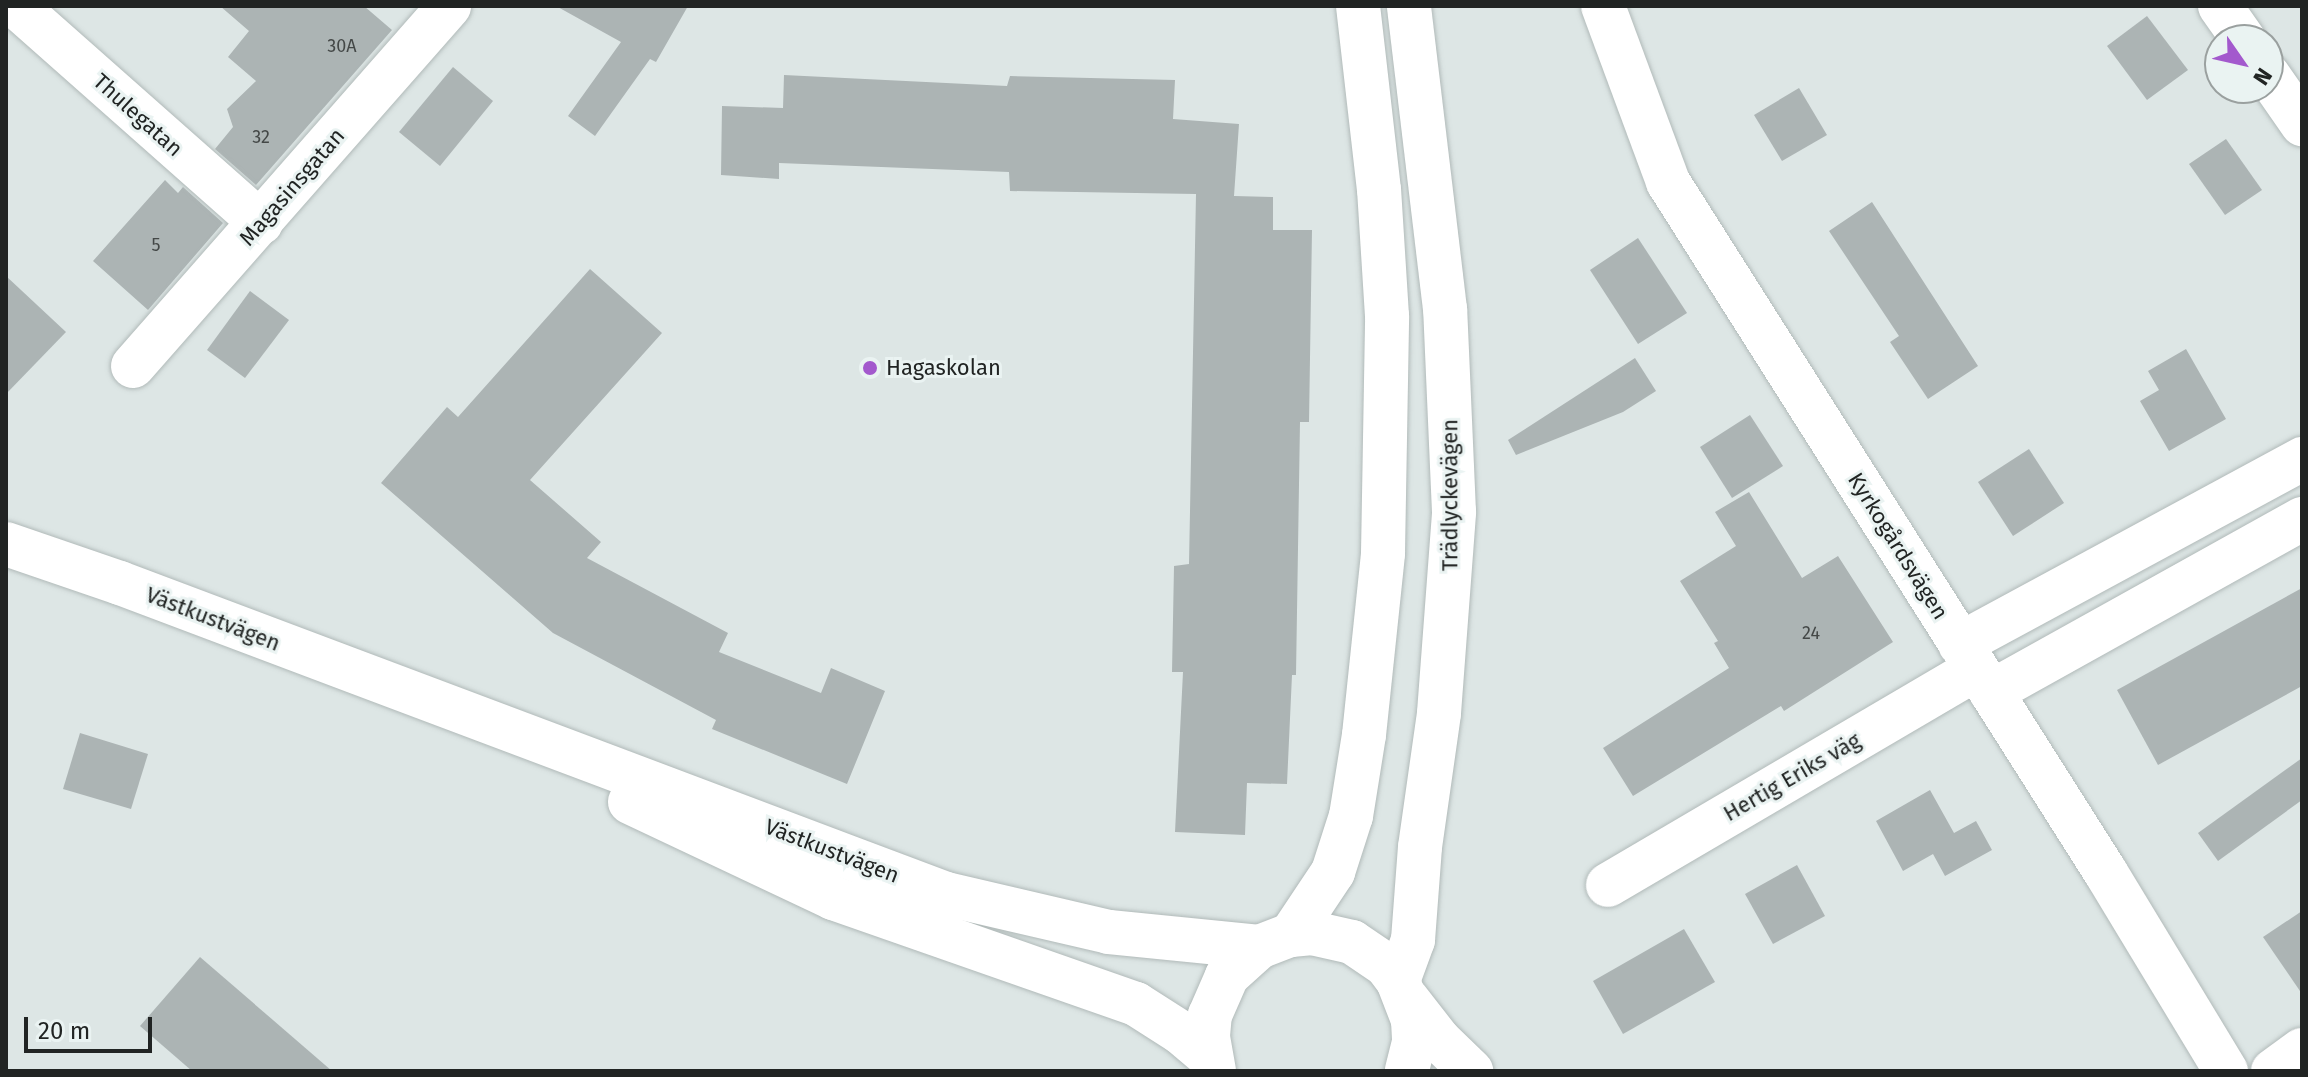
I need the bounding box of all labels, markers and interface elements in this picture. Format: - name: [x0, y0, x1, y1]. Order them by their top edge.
- north arrow: [2204, 24, 2284, 104]
- house number: 30A: [327, 35, 357, 57]
- text: N: [2247, 63, 2278, 90]
- street label: Thulegatan: [88, 68, 188, 162]
- street label: Magasinsgatan: [234, 123, 350, 251]
- house number: 32: [252, 126, 270, 148]
- house number: 5: [151, 234, 161, 256]
- place label: Hagaskolan: [886, 355, 1001, 381]
- marker: Hagaskolan: [861, 359, 879, 377]
- street label: Trädlyckevägen: [1437, 419, 1463, 571]
- street label: Kyrkogårdsvägen: [1842, 468, 1954, 624]
- street label: Västkustvägen: [142, 581, 284, 657]
- house number: 24: [1802, 622, 1820, 644]
- street label: Hertig Eriks väg: [1719, 727, 1865, 827]
- street label: Västkustvägen: [761, 813, 903, 889]
- scale bar: [28, 1001, 156, 1051]
- text: 20 m: [38, 1017, 90, 1045]

